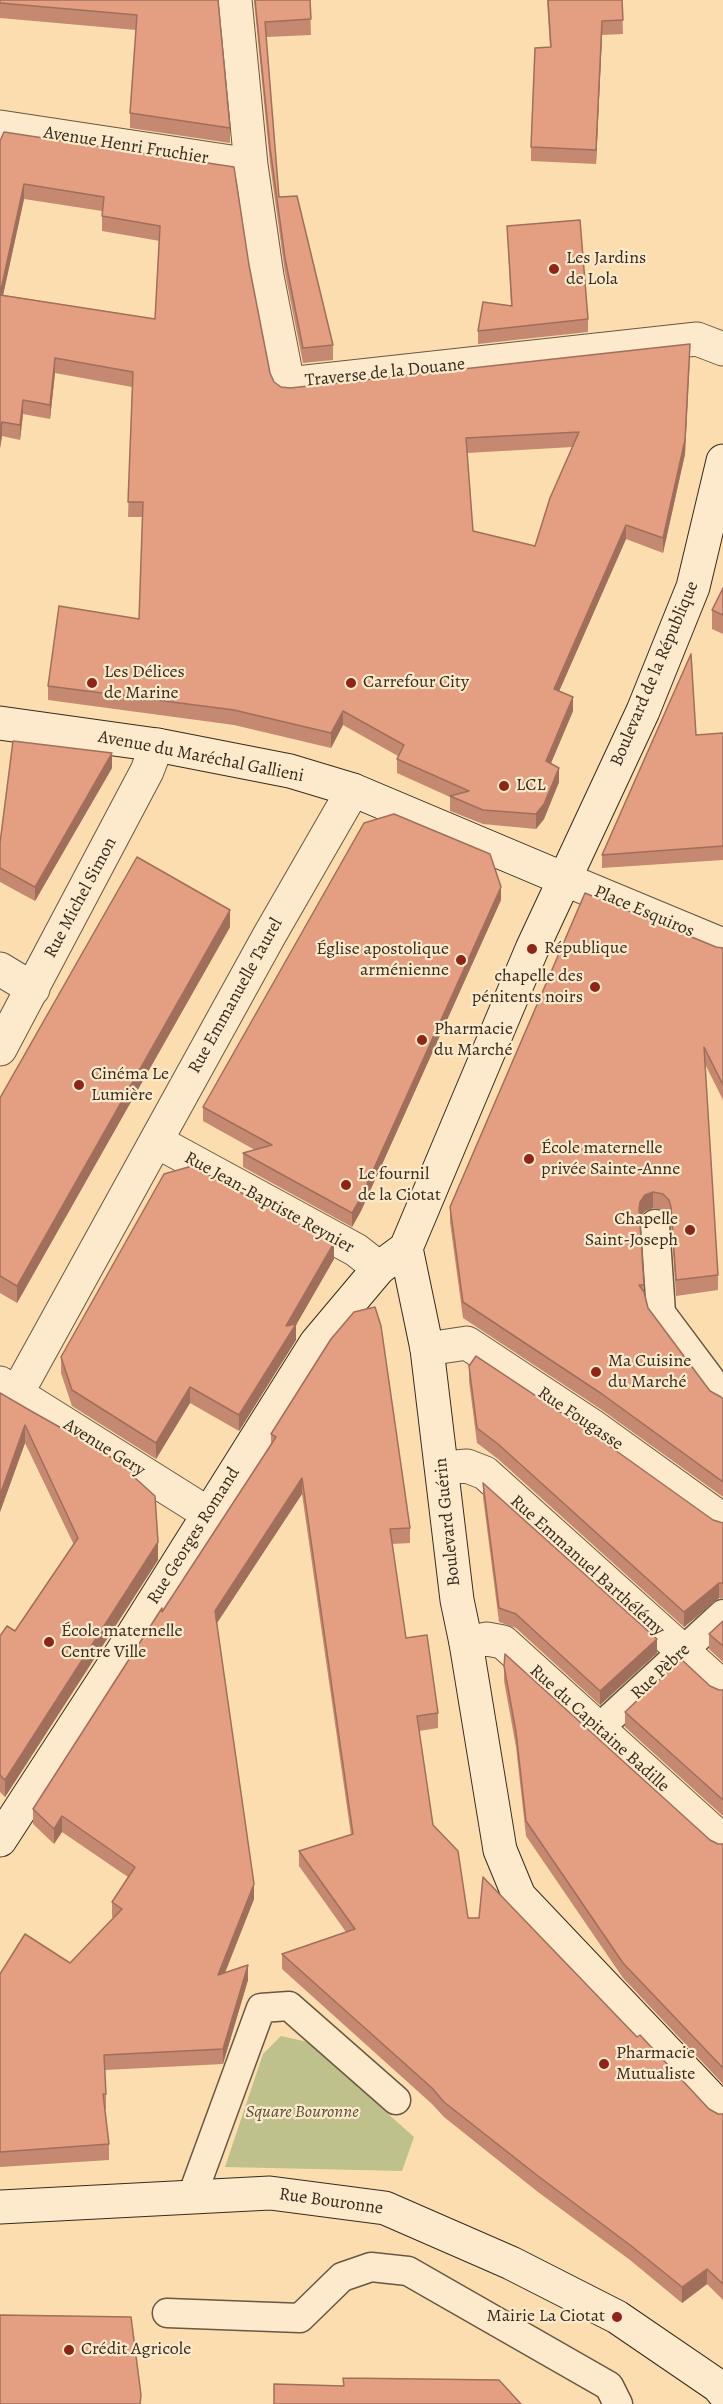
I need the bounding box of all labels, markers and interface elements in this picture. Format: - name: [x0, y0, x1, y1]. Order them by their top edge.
- street label: Avenue Henri Fruchier: [42, 122, 210, 170]
- place label: Les Jardins de Lola: [566, 248, 646, 290]
- marker: Les Jardins de Lola: [547, 262, 561, 276]
- street label: Traverse de la Douane: [304, 354, 466, 392]
- street label: Boulevard de la République: [606, 578, 704, 770]
- place label: Les Délices de Marine: [104, 662, 185, 704]
- place label: Carrefour City: [363, 672, 469, 694]
- marker: Les Délices de Marine: [85, 676, 99, 690]
- marker: Carrefour City: [344, 676, 358, 690]
- street label: Avenue du Maréchal Gallieni: [96, 726, 306, 788]
- place label: LCL: [516, 775, 546, 797]
- marker: LCL: [497, 779, 511, 793]
- street label: Rue Michel Simon: [40, 834, 122, 962]
- street label: Place Esquiros: [591, 881, 697, 943]
- street label: Rue Emmanuelle Taurel: [184, 914, 288, 1078]
- place label: République: [544, 938, 627, 960]
- place label: Église apostolique arménienne: [316, 939, 449, 982]
- marker: République: [525, 942, 539, 956]
- marker: Église apostolique arménienne: [454, 953, 468, 967]
- place label: chapelle des pénitents noirs: [472, 966, 583, 1008]
- marker: chapelle des pénitents noirs: [588, 980, 602, 994]
- place label: Pharmacie du Marché: [434, 1019, 513, 1062]
- marker: Pharmacie du Marché: [415, 1033, 429, 1047]
- place label: Cinéma Le Lumière: [91, 1064, 169, 1106]
- marker: Cinéma Le Lumière: [72, 1078, 86, 1092]
- place label: École maternelle privée Sainte-Anne: [541, 1138, 680, 1180]
- street label: Rue Jean-Baptiste Reynier: [180, 1147, 358, 1259]
- marker: École maternelle privée Sainte-Anne: [522, 1152, 536, 1166]
- place label: Le fournil de la Ciotat: [358, 1164, 441, 1206]
- marker: Le fournil de la Ciotat: [339, 1178, 353, 1192]
- place label: Chapelle Saint-Joseph: [585, 1209, 678, 1252]
- marker: Chapelle Saint-Joseph: [683, 1223, 697, 1237]
- place label: Ma Cuisine du Marché: [608, 1351, 691, 1394]
- marker: Ma Cuisine du Marché: [589, 1365, 603, 1379]
- street label: Rue Fougasse: [533, 1382, 627, 1456]
- street label: Avenue Gery: [59, 1414, 149, 1482]
- street label: Boulevard Guérin: [431, 1457, 465, 1587]
- street label: Rue Georges Romand: [143, 1463, 245, 1609]
- street label: Rue Emmanuel Barthélémy: [505, 1491, 669, 1641]
- place label: École maternelle Centre Ville: [61, 1621, 183, 1664]
- marker: École maternelle Centre Ville: [42, 1635, 56, 1649]
- street label: Rue Pèbre: [627, 1639, 695, 1705]
- street label: Rue du Capitaine Badille: [525, 1661, 673, 1797]
- place label: Pharmacie Mutualiste: [616, 2043, 695, 2086]
- marker: Pharmacie Mutualiste: [597, 2057, 611, 2071]
- park label: Square Bouronne: [245, 2102, 359, 2124]
- street label: Rue Bouronne: [278, 2184, 384, 2220]
- place label: Mairie La Ciotat: [487, 2306, 605, 2328]
- marker: Mairie La Ciotat: [610, 2310, 624, 2324]
- place label: Crédit Agricole: [81, 2339, 191, 2361]
- marker: Crédit Agricole: [62, 2343, 76, 2357]

